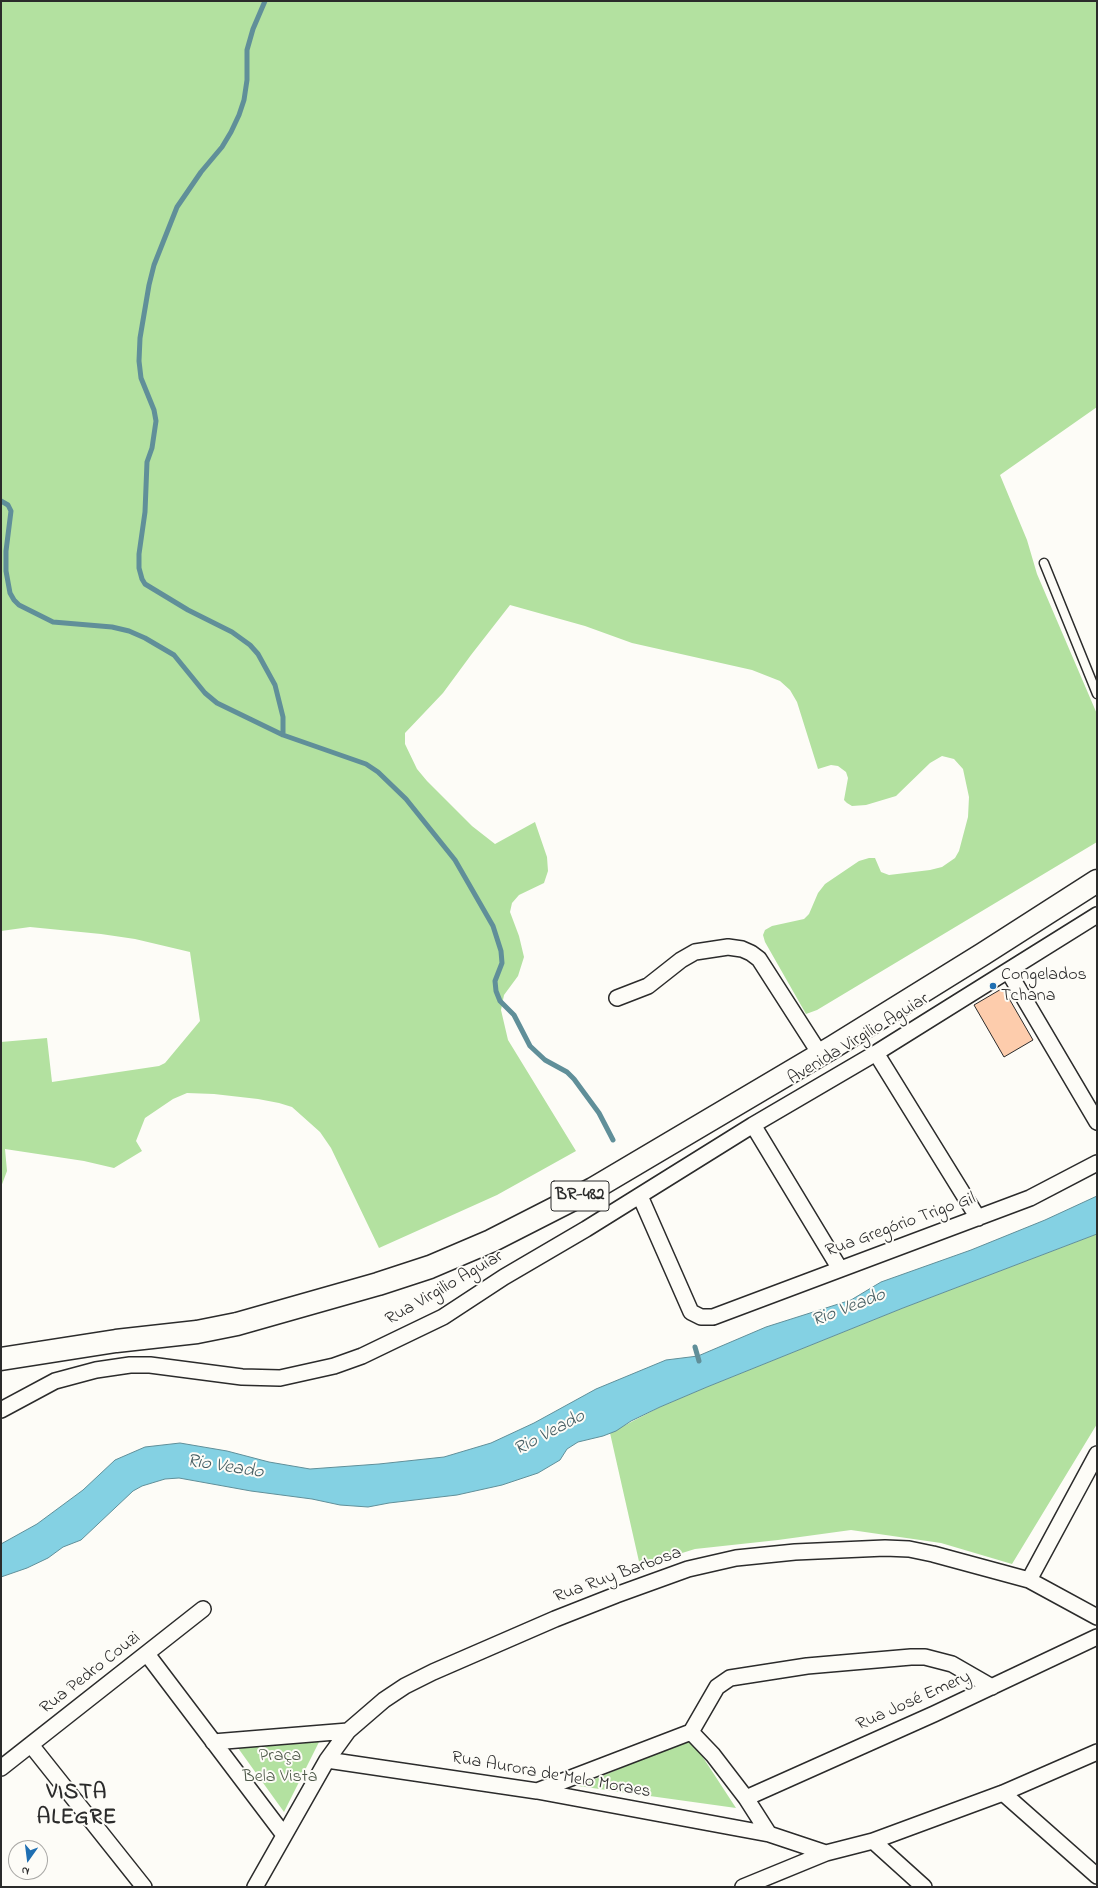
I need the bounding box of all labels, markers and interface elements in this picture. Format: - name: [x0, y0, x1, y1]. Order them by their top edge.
- place label: Congelados Tchana: [1001, 965, 1087, 1008]
- marker: Congelados Tchana: [988, 981, 998, 991]
- street label: Avenida Virgilio Aguiar: [785, 989, 933, 1091]
- road number: BR-482: [551, 1181, 609, 1211]
- street label: Rua Gregório Trigo Gil: [823, 1189, 979, 1263]
- street label: Rua Virgilio Aguiar: [382, 1247, 508, 1331]
- water label: Rio Veado: [809, 1285, 889, 1333]
- water label: Rio Veado: [511, 1406, 589, 1462]
- water label: Rio Veado: [185, 1451, 265, 1485]
- street label: Rua Ruy Barbosa: [551, 1543, 685, 1609]
- street label: Rua Pedro Couzi: [36, 1628, 146, 1720]
- street label: Rua José Emery: [854, 1667, 974, 1737]
- park label: Praça Bela Vista: [243, 1746, 317, 1788]
- street label: Rua Aurora de Melo Moraes: [450, 1748, 652, 1804]
- district label: VISTA ALEGRE: [37, 1781, 117, 1832]
- north arrow: [8, 1840, 48, 1880]
- text: N: [20, 1862, 31, 1879]

